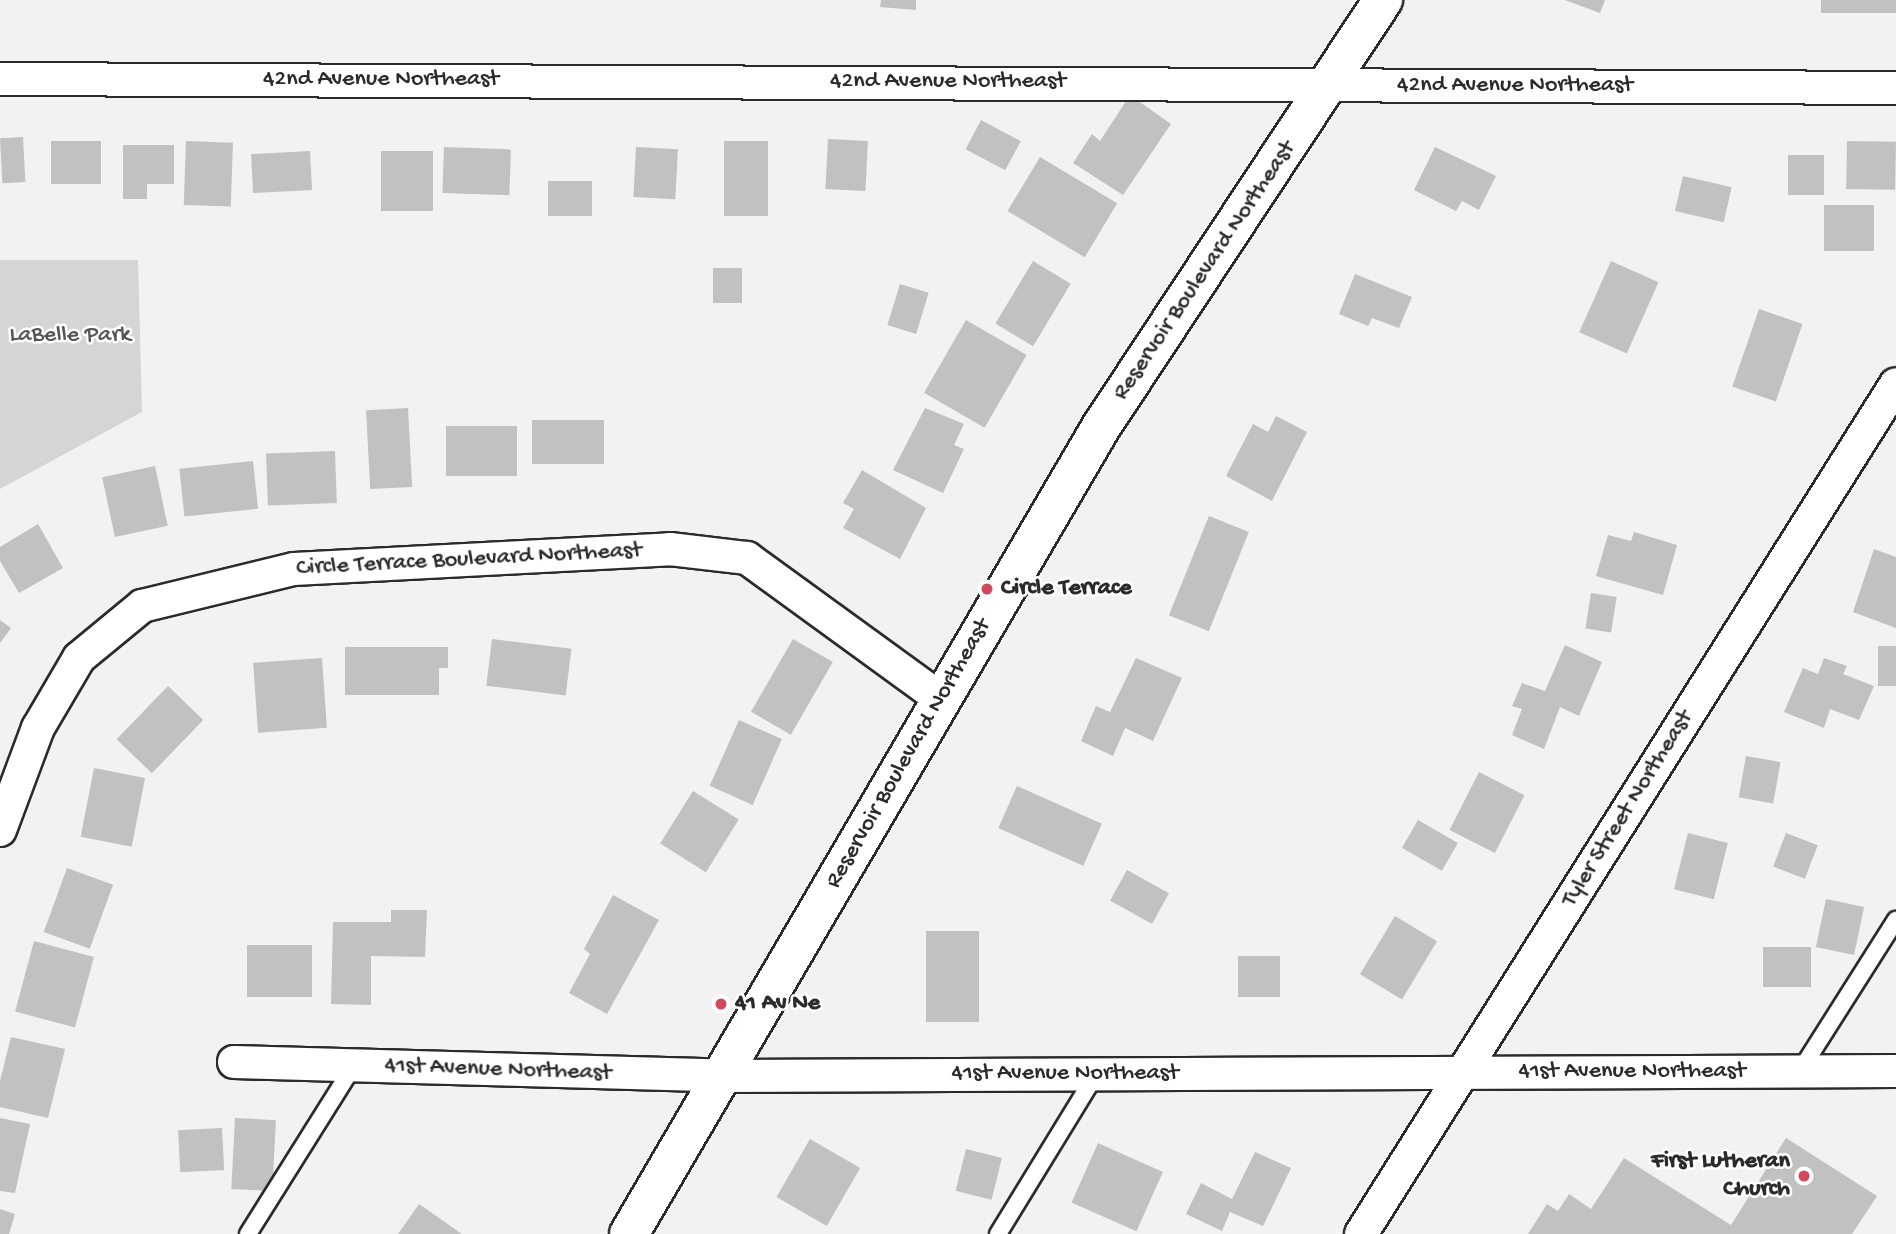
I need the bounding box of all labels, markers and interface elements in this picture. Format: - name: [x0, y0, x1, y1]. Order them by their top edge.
- street label: 42nd Avenue Northeast: [263, 66, 499, 94]
- street label: 42nd Avenue Northeast: [830, 68, 1066, 96]
- street label: 42nd Avenue Northeast: [1397, 72, 1633, 100]
- street label: Reservoir Boulevard Northeast: [1107, 136, 1303, 406]
- park label: LaBelle Park: [9, 322, 131, 350]
- street label: Circle Terrace Boulevard Northeast: [296, 537, 642, 583]
- place label: Circle Terrace: [1001, 575, 1132, 603]
- marker: Circle Terrace: [979, 581, 995, 597]
- street label: Reservoir Boulevard Northeast: [820, 614, 998, 894]
- street label: Tyler Street Northeast: [1556, 705, 1700, 913]
- place label: 41 Av Ne: [735, 990, 820, 1018]
- marker: 41 Av Ne: [713, 996, 729, 1012]
- street label: 41st Avenue Northeast: [384, 1052, 612, 1088]
- street label: 41st Avenue Northeast: [1519, 1058, 1745, 1086]
- street label: 41st Avenue Northeast: [952, 1060, 1178, 1088]
- place label: First Lutheran Church: [1651, 1148, 1790, 1204]
- marker: First Lutheran Church: [1796, 1168, 1812, 1184]

